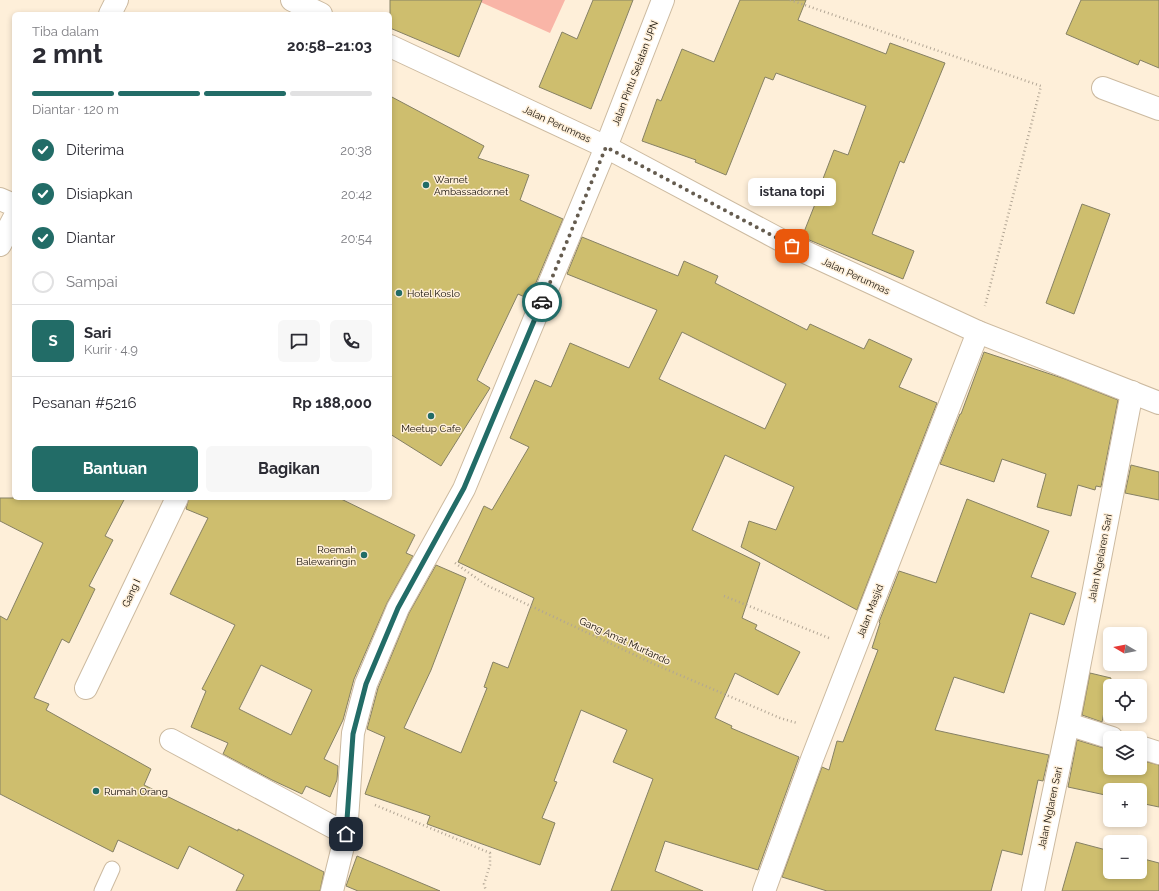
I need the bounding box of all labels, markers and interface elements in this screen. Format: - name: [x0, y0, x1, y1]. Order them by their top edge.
- street label: Jalan Pintu Selatan UPN: [610, 19, 660, 127]
- text: Tiba dalam: [32, 24, 99, 39]
- text: 20:58–21:03: [287, 37, 372, 55]
- text: 2 mnt: [32, 39, 103, 69]
- text: Diantar · 120 m: [32, 102, 119, 117]
- street label: Jalan Perumnas: [521, 103, 593, 145]
- icon: check: [32, 139, 54, 161]
- text: Diterima: [66, 141, 124, 159]
- text: 20:38: [340, 143, 372, 158]
- place label: Warnet Ambassador.net: [434, 174, 509, 197]
- callout: istana topi: [748, 178, 836, 206]
- marker: Warnet Ambassador.net: [421, 180, 431, 190]
- icon: check: [32, 183, 54, 205]
- text: istana topi: [760, 184, 824, 199]
- text: Disiapkan: [66, 185, 133, 203]
- text: 20:42: [341, 187, 372, 202]
- icon: check: [32, 227, 54, 249]
- text: Diantar: [66, 229, 115, 247]
- pin: [775, 229, 809, 263]
- text: 20:54: [341, 231, 372, 246]
- icon: bag: [781, 235, 803, 257]
- street label: Jalan Perumnas: [820, 255, 892, 297]
- text: Sampai: [66, 273, 118, 291]
- courier: [522, 282, 562, 322]
- marker: Hotel Koslo: [394, 288, 404, 298]
- place label: Hotel Koslo: [407, 288, 460, 299]
- icon: car: [531, 291, 553, 313]
- button: chat: [278, 320, 320, 362]
- button: phone: [330, 320, 372, 362]
- text: Sari: [84, 324, 111, 342]
- text: S: [48, 332, 58, 350]
- text: Kurir · 4.9: [84, 342, 138, 357]
- text: Pesanan #5216: [32, 394, 137, 412]
- text: Rp 188,000: [292, 394, 372, 412]
- marker: Meetup Cafe: [426, 411, 436, 421]
- place label: Meetup Cafe: [401, 423, 461, 434]
- button: Bantuan: [32, 446, 198, 492]
- button: Bagikan: [206, 446, 372, 492]
- street label: Jalan Ngelaren Sari: [1086, 513, 1114, 603]
- place label: Roemah Balewaringin: [296, 544, 356, 567]
- marker: Roemah Balewaringin: [359, 550, 369, 560]
- street label: Gang I: [120, 577, 142, 609]
- street label: Jalan Masjid: [855, 583, 885, 639]
- street label: Gang Amat Murtando: [578, 615, 672, 667]
- north arrow: [1103, 627, 1147, 671]
- map controls: [1103, 627, 1147, 879]
- button: locate: [1103, 679, 1147, 723]
- button: layers: [1103, 731, 1147, 775]
- street label: Jalan Nglaren Sari: [1036, 766, 1064, 850]
- button: +: [1103, 783, 1147, 827]
- marker: Rumah Orang: [91, 786, 101, 796]
- place label: Rumah Orang: [104, 786, 168, 797]
- pin: [329, 817, 363, 851]
- icon: home: [335, 823, 357, 845]
- button: −: [1103, 835, 1147, 879]

